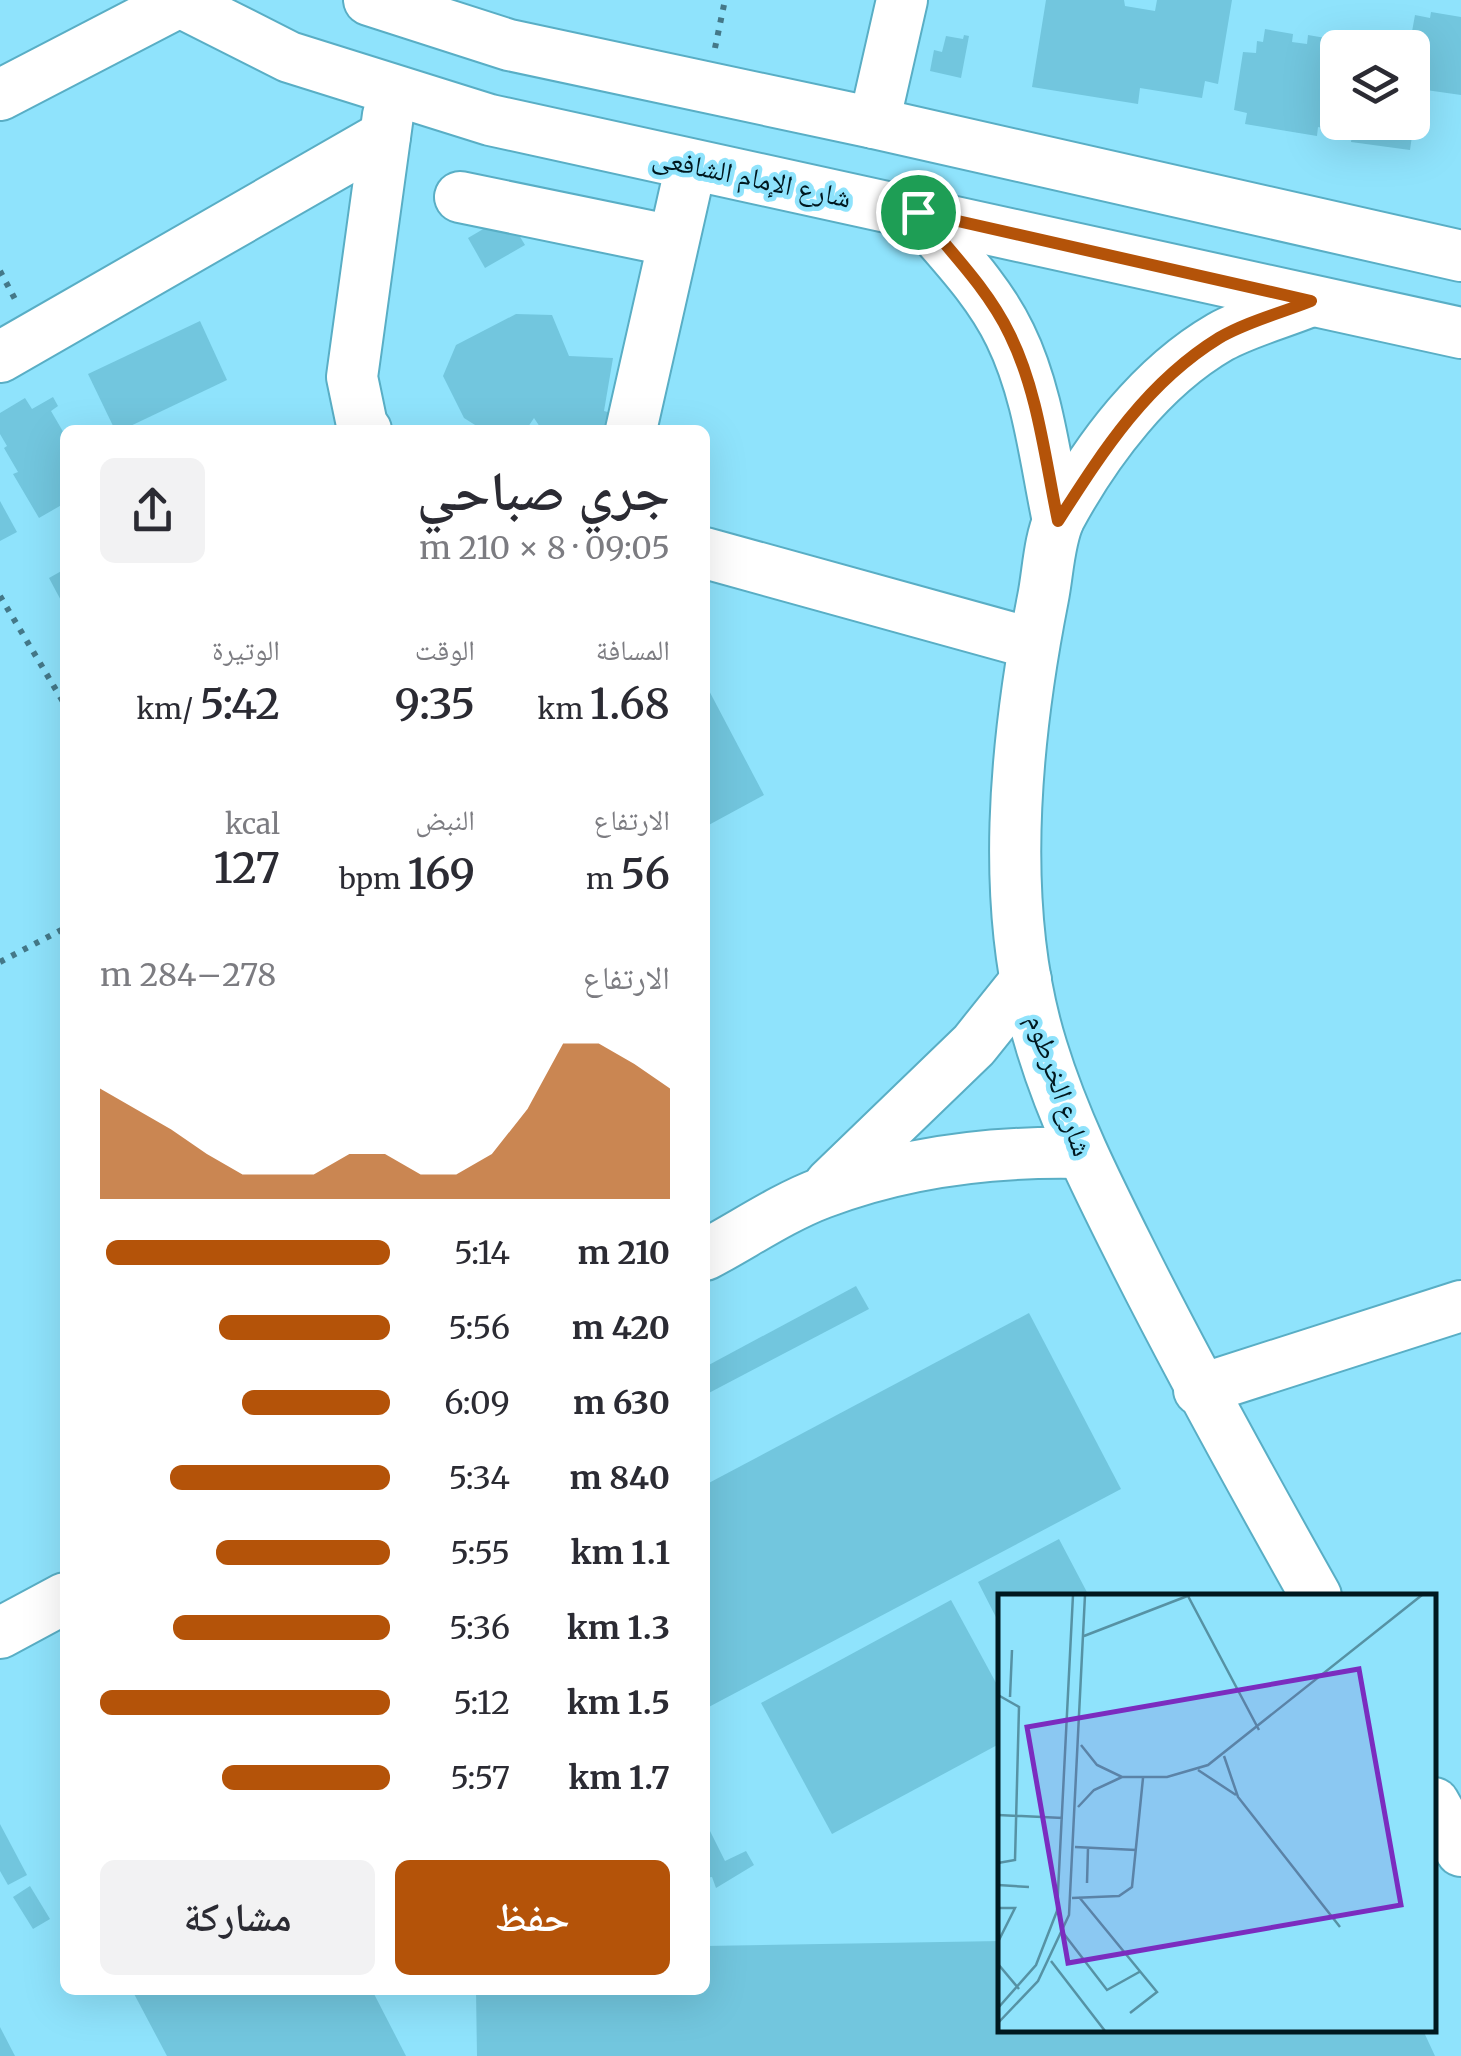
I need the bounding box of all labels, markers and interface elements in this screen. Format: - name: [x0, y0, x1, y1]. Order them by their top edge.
- map controls: [1320, 30, 1430, 140]
- button: layers: [1320, 30, 1430, 140]
- street label: شارع الإمام الشافعى: [649, 138, 855, 217]
- pin: [876, 170, 961, 255]
- icon: arrive: [891, 185, 946, 240]
- text: جري صباحي: [417, 456, 670, 525]
- button: share: [100, 458, 205, 563]
- text: 09:05 · 8 × 210 m: [419, 528, 670, 568]
- text: الوتيرة: [212, 632, 280, 668]
- text: الوقت: [415, 632, 475, 668]
- text: المسافة: [596, 632, 670, 668]
- text: 5:42: [200, 678, 280, 730]
- text: 9:35: [395, 678, 475, 730]
- text: 1.68: [590, 678, 670, 730]
- text: /km: [137, 691, 200, 727]
- text: km: [538, 691, 590, 727]
- text: النبض: [415, 802, 475, 838]
- text: الارتفاع: [594, 802, 670, 838]
- text: kcal: [225, 806, 280, 842]
- text: 127: [213, 842, 280, 894]
- text: 169: [407, 848, 475, 900]
- text: 56: [621, 848, 670, 900]
- text: bpm: [339, 861, 407, 897]
- text: m: [586, 861, 621, 897]
- text: 278–284 m: [100, 955, 276, 995]
- text: الارتفاع: [583, 958, 670, 998]
- street label: شارع الخرطوم: [1018, 1009, 1101, 1161]
- text: 5:14: [454, 1233, 510, 1273]
- text: 210 m: [578, 1233, 670, 1273]
- text: 5:56: [448, 1308, 510, 1348]
- text: 420 m: [572, 1308, 670, 1348]
- text: 6:09: [444, 1383, 510, 1423]
- text: 630 m: [573, 1383, 670, 1423]
- text: 5:34: [449, 1458, 510, 1498]
- text: 840 m: [569, 1458, 670, 1498]
- text: 5:55: [450, 1533, 510, 1573]
- text: 1.1 km: [571, 1533, 670, 1573]
- inset map: [998, 1594, 1436, 2031]
- text: 5:36: [449, 1608, 510, 1648]
- text: 1.3 km: [567, 1608, 670, 1648]
- text: 5:12: [453, 1683, 510, 1723]
- text: 1.5 km: [567, 1683, 670, 1723]
- text: 5:57: [450, 1758, 510, 1798]
- text: 1.7 km: [568, 1758, 670, 1798]
- button: مشاركة: [100, 1860, 375, 1975]
- button: حفظ: [395, 1860, 670, 1975]

